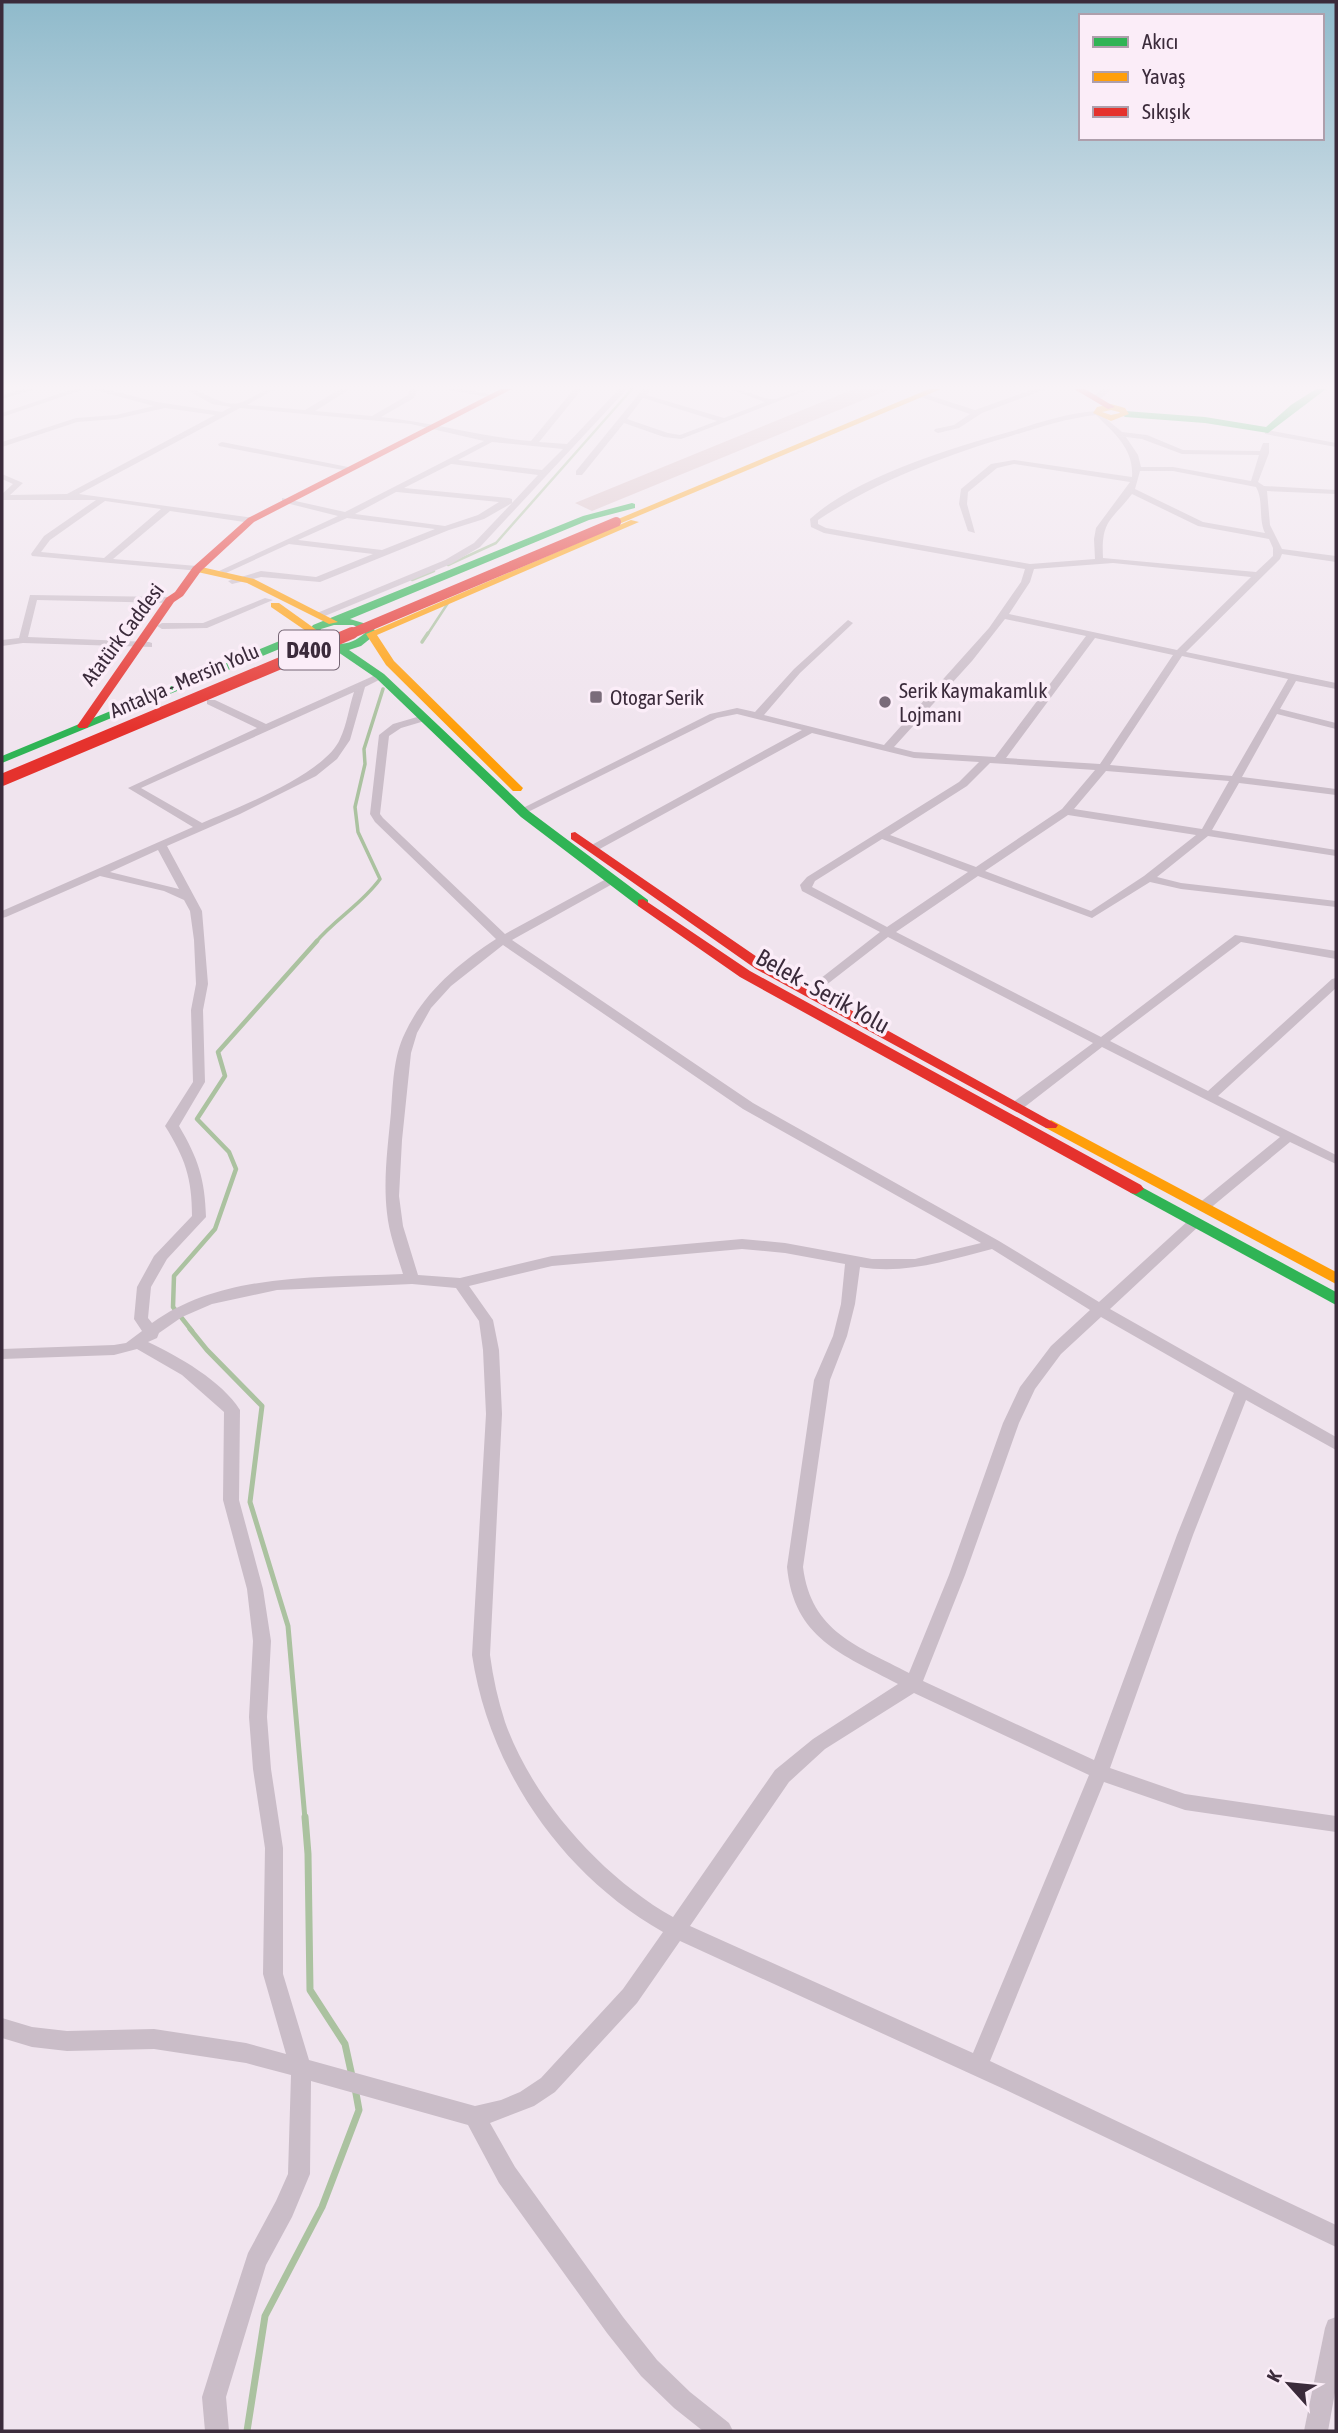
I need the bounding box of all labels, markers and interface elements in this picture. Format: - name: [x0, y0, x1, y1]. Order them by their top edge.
- legend: [1079, 14, 1324, 140]
- text: Akıcı: [1142, 29, 1178, 53]
- text: Yavaş: [1142, 64, 1185, 88]
- text: Sıkışık: [1142, 99, 1191, 123]
- street label: Atatürk Caddesi: [76, 578, 168, 690]
- road number: D400: [279, 630, 339, 670]
- street label: Antalya - Mersin Yolu: [106, 638, 262, 722]
- place label: Serik Kaymakamlık Lojmanı: [899, 678, 1047, 726]
- place label: Otogar Serik: [610, 685, 704, 709]
- marker: Otogar Serik: [588, 689, 604, 705]
- marker: Serik Kaymakamlık Lojmanı: [877, 694, 893, 710]
- street label: Belek - Serik Yolu: [752, 943, 894, 1039]
- north arrow: [1254, 2349, 1324, 2419]
- text: K: [1262, 2367, 1286, 2385]

